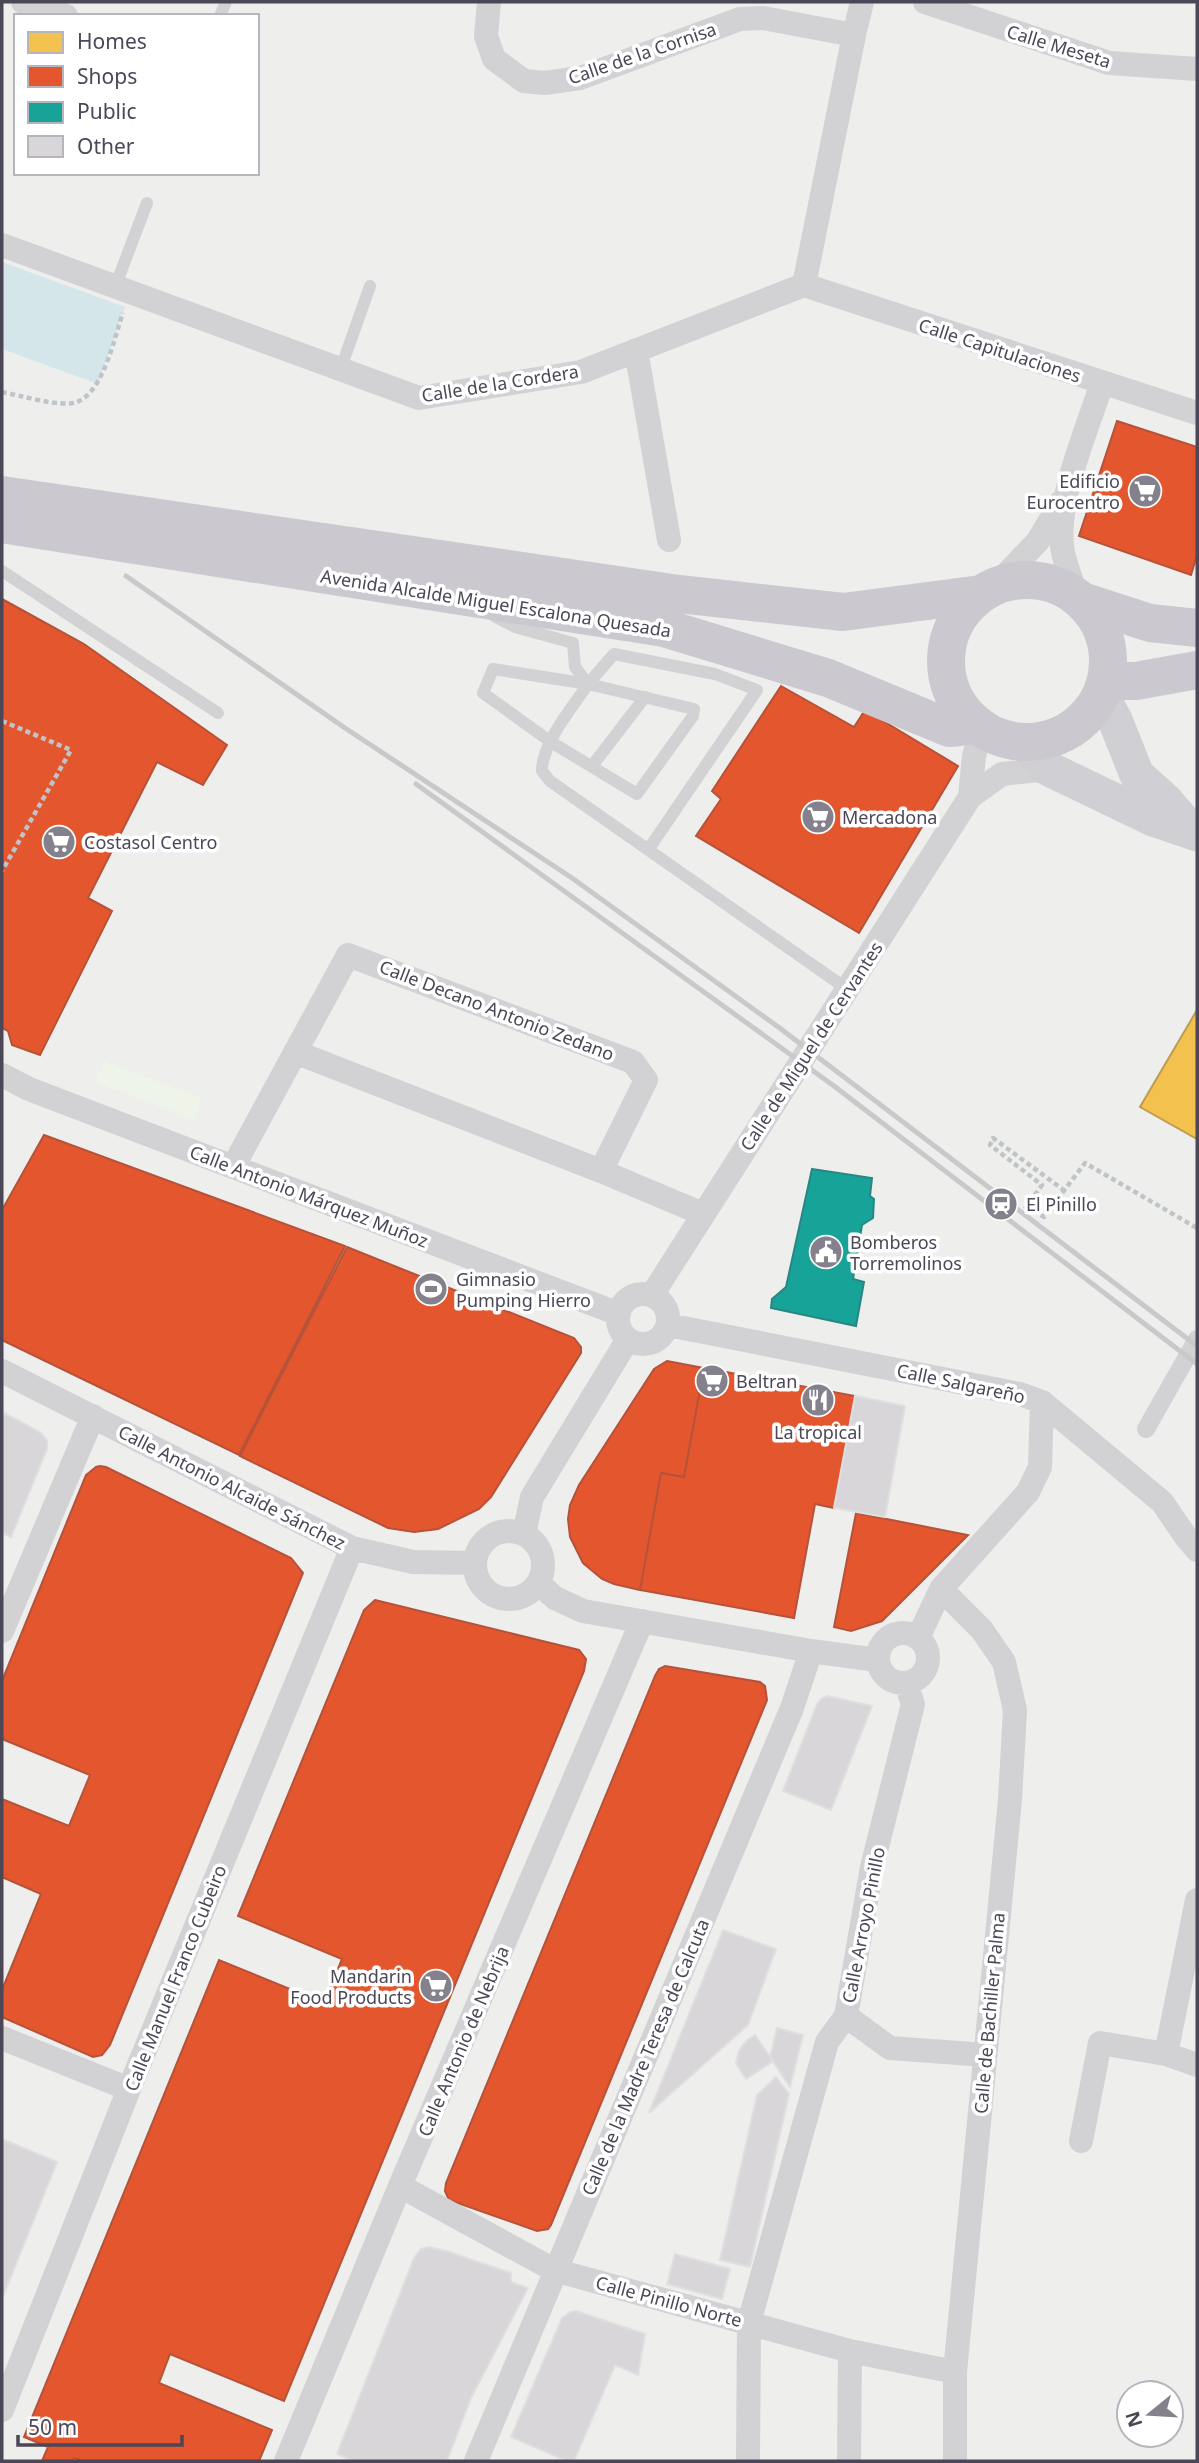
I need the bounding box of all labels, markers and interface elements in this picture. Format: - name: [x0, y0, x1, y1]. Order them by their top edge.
- legend: [14, 14, 259, 175]
- street label: Calle de la Cornisa: [565, 16, 719, 90]
- street label: Calle Meseta: [1004, 19, 1114, 73]
- text: Homes: [77, 27, 147, 55]
- text: Shops: [77, 62, 137, 90]
- text: Public: [77, 97, 137, 125]
- text: Other: [77, 132, 135, 160]
- street label: Calle Capitulaciones: [916, 312, 1084, 388]
- street label: Calle de la Cordera: [420, 359, 580, 407]
- place label: Edificio Eurocentro: [1027, 469, 1120, 514]
- supermarket icon: Edificio Eurocentro: [1126, 472, 1164, 510]
- street label: Avenida Alcalde Miguel Escalona Quesada: [319, 563, 673, 643]
- supermarket icon: Mercadona: [799, 798, 837, 836]
- place label: Mercadona: [842, 805, 937, 829]
- supermarket icon: Costasol Centro: [40, 823, 78, 861]
- place label: Costasol Centro: [84, 830, 217, 854]
- street label: Calle de Miguel de Cervantes: [734, 937, 888, 1155]
- street label: Calle Decano Antonio Zedano: [376, 954, 618, 1066]
- street label: Calle Antonio Márquez Muñoz: [186, 1139, 432, 1253]
- station icon: El Pinillo: [982, 1185, 1020, 1223]
- place label: El Pinillo: [1026, 1192, 1097, 1216]
- place label: Bomberos Torremolinos: [850, 1230, 962, 1275]
- public building icon: Bomberos Torremolinos: [807, 1233, 845, 1271]
- place label: Gimnasio Pumping Hierro: [456, 1267, 591, 1312]
- sports icon: Gimnasio Pumping Hierro: [412, 1270, 450, 1308]
- street label: Calle Salgareño: [895, 1358, 1027, 1408]
- supermarket icon: Beltran: [693, 1362, 731, 1400]
- place label: Beltran: [736, 1369, 797, 1393]
- restaurant icon: La tropical: [799, 1381, 837, 1419]
- street label: Calle Antonio Alcaide Sánchez: [114, 1419, 350, 1555]
- place label: La tropical: [774, 1420, 862, 1444]
- street label: Calle Arroyo Pinillo: [836, 1845, 890, 2005]
- street label: Calle Manuel Franco Cubeiro: [119, 1861, 231, 2095]
- street label: Calle de Bachiller Palma: [968, 1911, 1010, 2115]
- street label: Calle de la Madre Teresa de Calcuta: [576, 1915, 714, 2199]
- street label: Calle Antonio de Nebrija: [412, 1942, 514, 2140]
- place label: Mandarin Food Products: [290, 1964, 412, 2009]
- supermarket icon: Mandarin Food Products: [417, 1967, 455, 2005]
- street label: Calle Pinillo Norte: [593, 2270, 745, 2332]
- north arrow: [1115, 2379, 1185, 2449]
- scale bar: [18, 2404, 182, 2448]
- text: N: [1119, 2408, 1149, 2431]
- text: 50 m: [28, 2413, 77, 2441]

